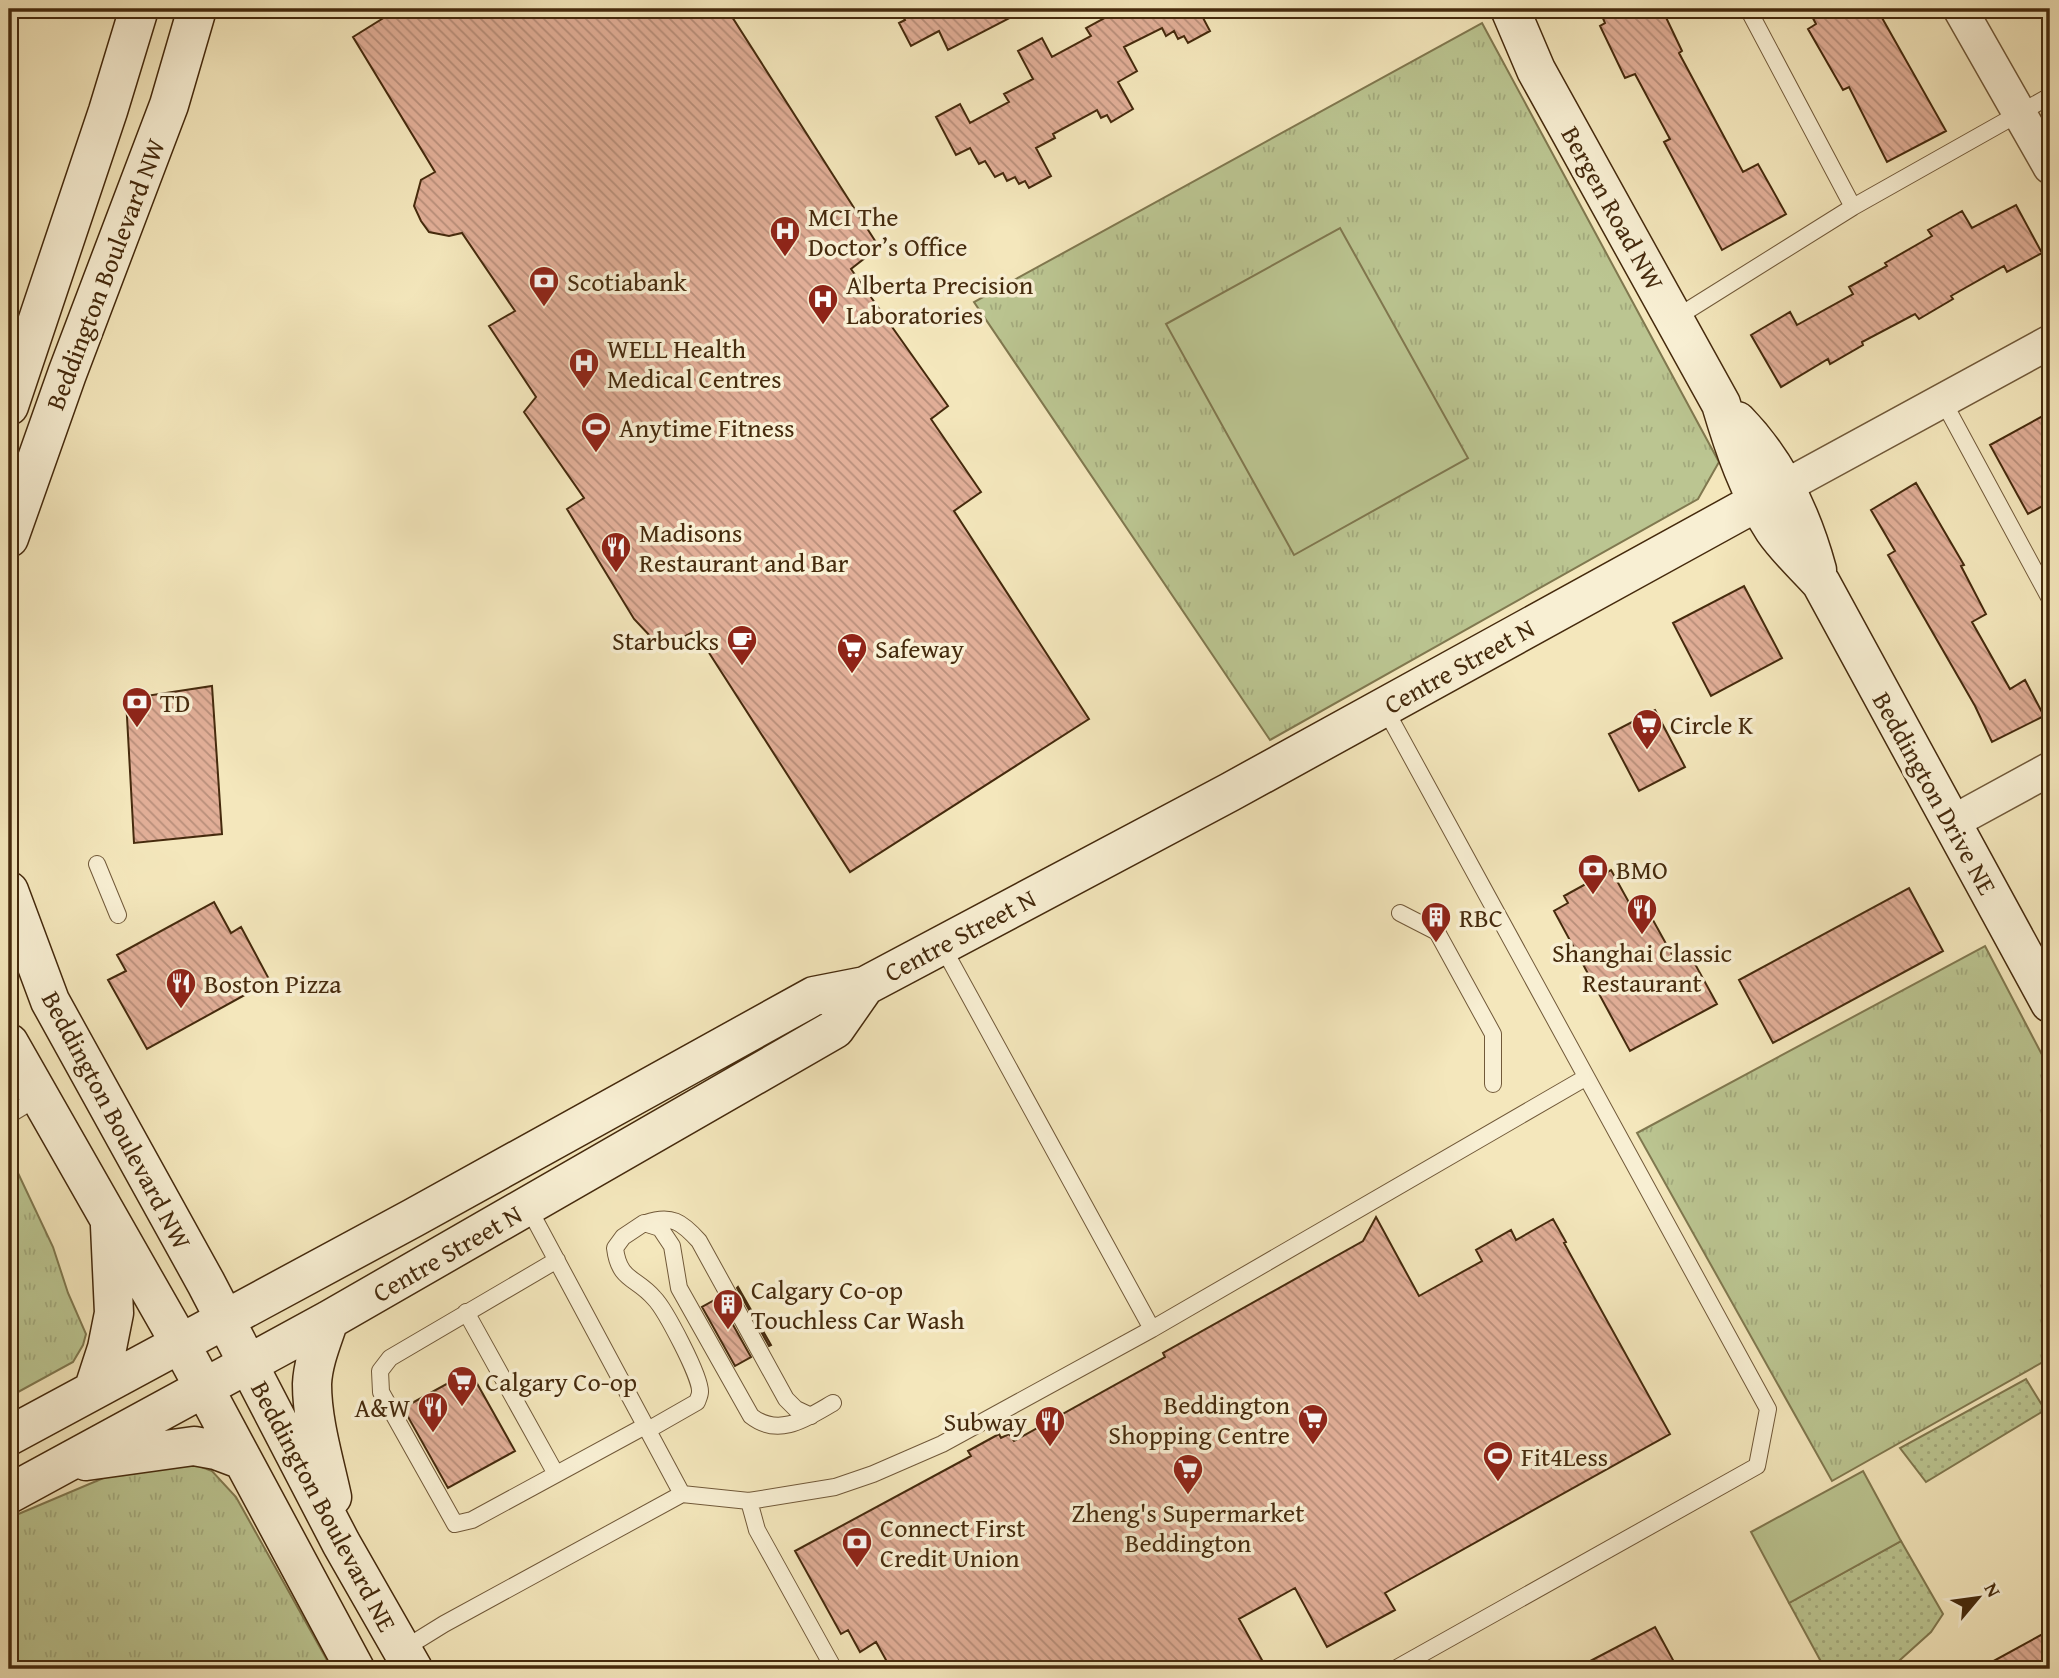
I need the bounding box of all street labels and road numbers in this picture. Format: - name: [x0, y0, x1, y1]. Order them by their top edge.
- street label: Bergen Road NW: [1552, 119, 1674, 297]
- street label: Beddington Boulevard NW: [35, 133, 175, 415]
- street label: Centre Street N: [1377, 608, 1541, 724]
- street label: Beddington Drive NE: [1863, 684, 2007, 902]
- street label: Centre Street N: [877, 879, 1043, 991]
- street label: Beddington Boulevard NW: [32, 984, 202, 1256]
- street label: Centre Street N: [365, 1194, 529, 1312]
- street label: Beddington Boulevard NE: [241, 1374, 407, 1638]

